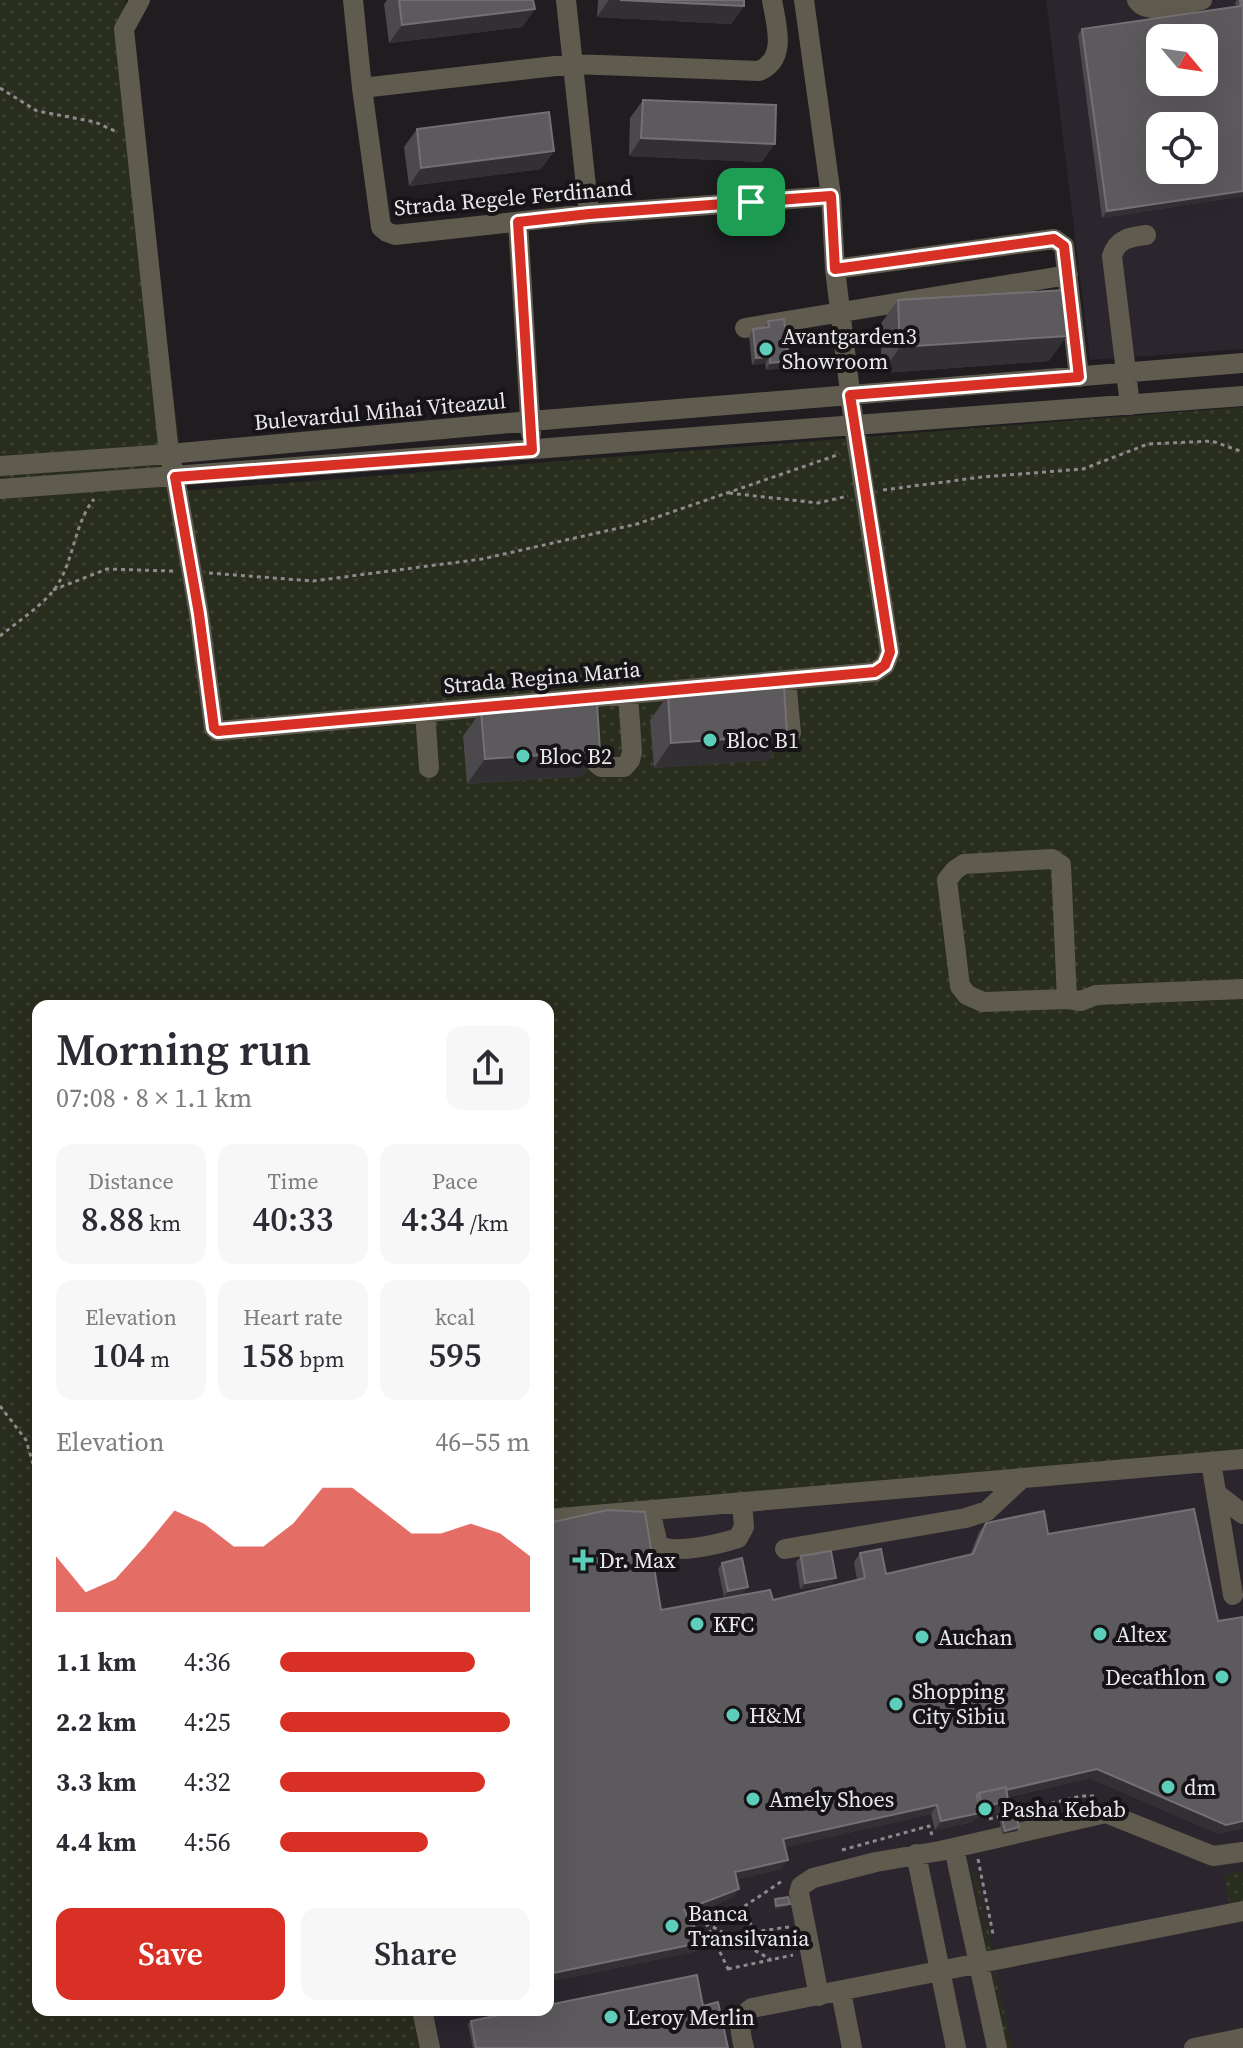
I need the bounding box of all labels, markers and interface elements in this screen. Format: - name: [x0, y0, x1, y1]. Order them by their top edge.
- north arrow: [1146, 24, 1218, 96]
- map controls: [1146, 24, 1218, 184]
- button: locate: [1146, 112, 1218, 184]
- pin: [717, 168, 785, 236]
- street label: Strada Regele Ferdinand: [393, 172, 634, 222]
- icon: arrive: [729, 180, 773, 224]
- place label: Avantgarden3 Showroom: [782, 321, 917, 376]
- marker: Avantgarden3 Showroom: [757, 340, 775, 358]
- street label: Bulevardul Mihai Viteazul: [253, 385, 507, 437]
- street label: Strada Regina Maria: [442, 653, 642, 701]
- place label: Bloc B1: [726, 725, 799, 755]
- marker: Bloc B1: [701, 731, 719, 749]
- place label: Bloc B2: [539, 741, 612, 771]
- marker: Bloc B2: [514, 747, 532, 765]
- text: Morning run: [56, 1019, 312, 1080]
- button: share: [446, 1026, 530, 1110]
- text: 07:08 · 8 × 1.1 km: [56, 1080, 252, 1116]
- text: Distance: [88, 1166, 174, 1196]
- text: Time: [268, 1166, 318, 1196]
- text: Pace: [432, 1166, 478, 1196]
- text: 8.88: [81, 1196, 144, 1242]
- text: 40:33: [253, 1196, 333, 1242]
- text: 4:34: [401, 1196, 465, 1242]
- text: km: [144, 1208, 181, 1238]
- text: /km: [465, 1208, 509, 1238]
- text: Elevation: [85, 1302, 177, 1332]
- text: Heart rate: [243, 1302, 343, 1332]
- text: kcal: [435, 1302, 475, 1332]
- text: 104: [92, 1332, 145, 1378]
- text: 158: [241, 1332, 294, 1378]
- text: 595: [428, 1332, 482, 1378]
- text: m: [145, 1344, 170, 1374]
- text: bpm: [294, 1344, 345, 1374]
- text: Elevation: [56, 1424, 165, 1460]
- text: 46–55 m: [435, 1424, 530, 1460]
- place label: Dr. Max: [599, 1545, 676, 1575]
- marker: Dr. Max: [574, 1551, 592, 1569]
- place label: KFC: [713, 1609, 754, 1639]
- marker: KFC: [688, 1615, 706, 1633]
- place label: Altex: [1116, 1619, 1168, 1649]
- place label: Auchan: [938, 1622, 1013, 1652]
- marker: Altex: [1091, 1625, 1109, 1643]
- marker: Auchan: [913, 1628, 931, 1646]
- text: 1.1 km: [56, 1644, 137, 1680]
- text: 4:36: [184, 1644, 231, 1680]
- place label: Decathlon: [1105, 1662, 1206, 1692]
- marker: Decathlon: [1213, 1668, 1231, 1686]
- place label: Shopping City Sibiu: [912, 1676, 1006, 1731]
- marker: Shopping City Sibiu: [887, 1695, 905, 1713]
- place label: H&M: [749, 1700, 802, 1730]
- text: 2.2 km: [56, 1704, 137, 1740]
- text: 4:25: [184, 1704, 231, 1740]
- marker: H&M: [724, 1706, 742, 1724]
- text: 3.3 km: [56, 1764, 137, 1800]
- text: 4:32: [184, 1764, 231, 1800]
- place label: dm: [1184, 1772, 1216, 1802]
- marker: dm: [1159, 1778, 1177, 1796]
- place label: Amely Shoes: [769, 1784, 894, 1814]
- marker: Amely Shoes: [744, 1790, 762, 1808]
- place label: Pasha Kebab: [1001, 1794, 1126, 1824]
- marker: Pasha Kebab: [976, 1800, 994, 1818]
- text: 4.4 km: [56, 1824, 137, 1860]
- text: 4:56: [184, 1824, 231, 1860]
- place label: Banca Transilvania: [688, 1898, 810, 1953]
- button: Save: [56, 1908, 285, 2000]
- button: Share: [301, 1908, 530, 2000]
- marker: Banca Transilvania: [663, 1917, 681, 1935]
- place label: Leroy Merlin: [627, 2002, 755, 2032]
- marker: Leroy Merlin: [602, 2008, 620, 2026]

